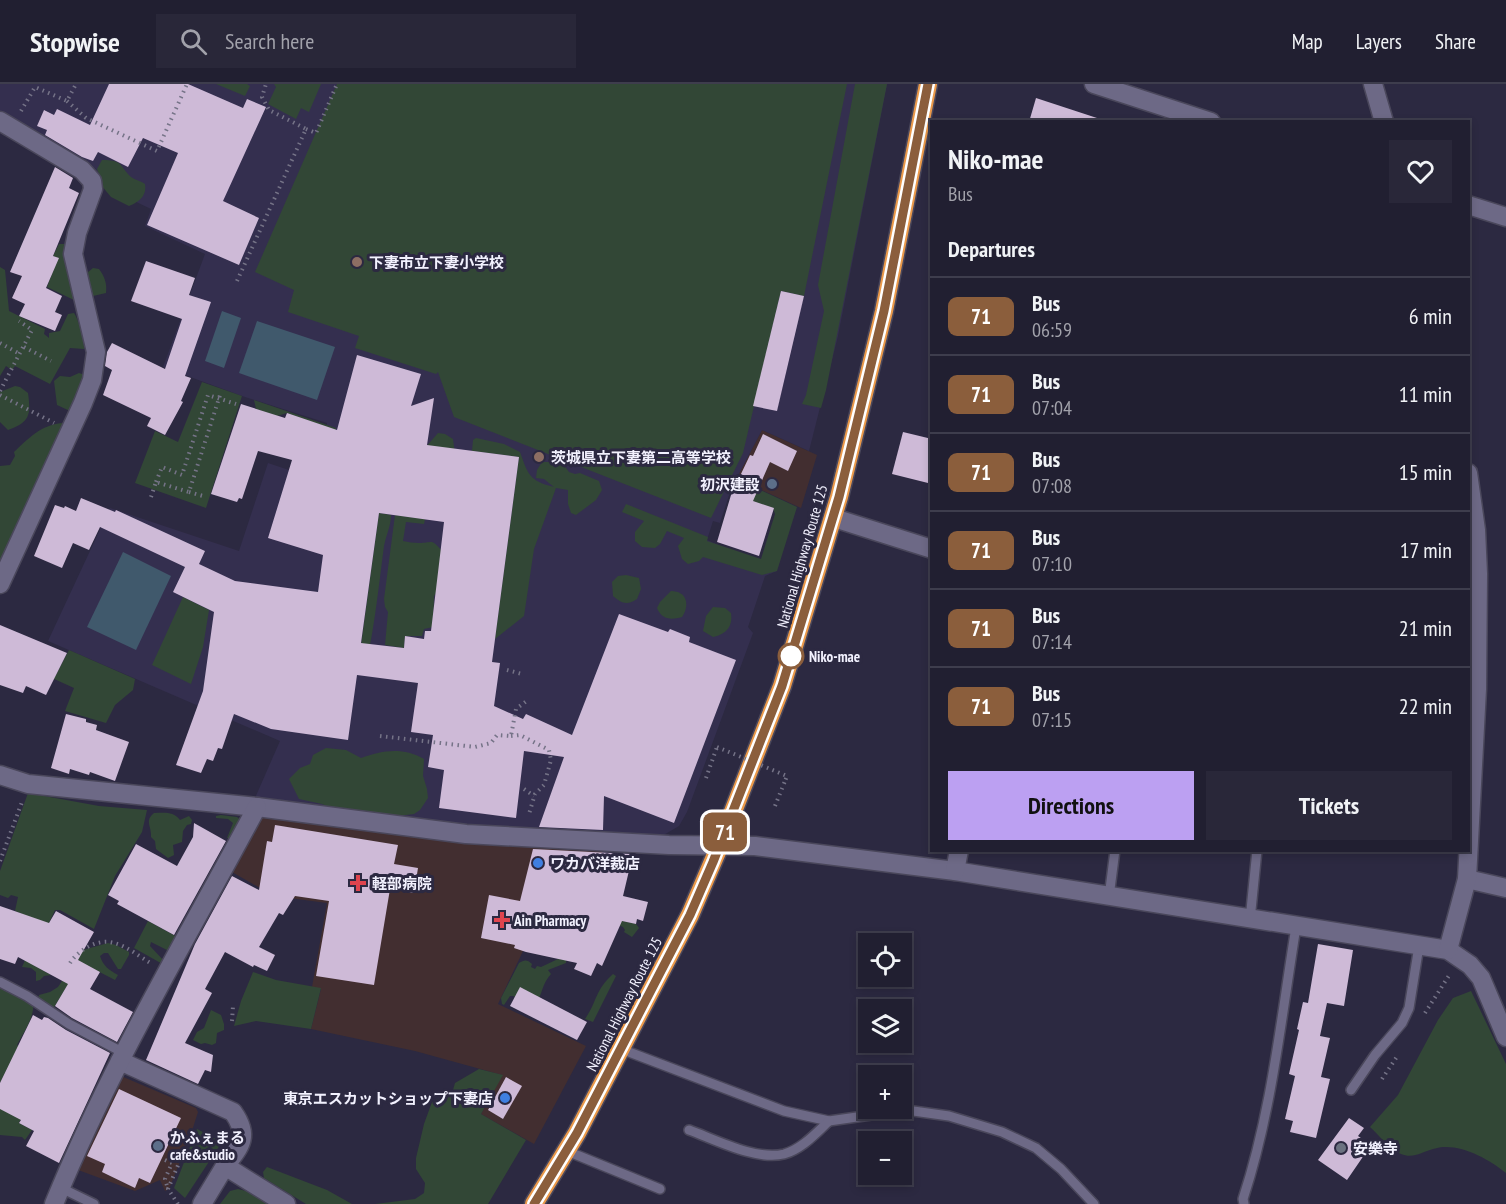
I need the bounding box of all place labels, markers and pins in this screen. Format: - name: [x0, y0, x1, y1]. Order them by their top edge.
- place label: 下妻市立下妻小学校: [369, 253, 504, 272]
- marker: 下妻市立下妻小学校: [350, 255, 364, 269]
- place label: 茨城県立下妻第二高等学校: [551, 448, 731, 467]
- marker: 茨城県立下妻第二高等学校: [532, 450, 546, 464]
- place label: 初沢建設: [700, 475, 760, 494]
- marker: 初沢建設: [765, 477, 779, 491]
- marker: Niko-mae: [778, 643, 804, 669]
- place label: Niko-mae: [809, 647, 860, 666]
- place label: ワカバ洋裁店: [550, 854, 640, 873]
- marker: ワカバ洋裁店: [531, 856, 545, 870]
- marker: 軽部病院: [349, 874, 367, 892]
- place label: 軽部病院: [372, 874, 432, 893]
- place label: Ain Pharmacy: [513, 911, 587, 930]
- marker: Ain Pharmacy: [495, 913, 509, 927]
- place label: 東京エスカットショップ下妻店: [283, 1089, 493, 1108]
- marker: 東京エスカットショップ下妻店: [498, 1091, 512, 1105]
- place label: かふぇまる cafe&studio: [170, 1128, 245, 1164]
- marker: かふぇまる cafe&studio: [151, 1139, 165, 1153]
- place label: 安樂寺: [1353, 1139, 1398, 1158]
- marker: 安樂寺: [1334, 1141, 1348, 1155]

